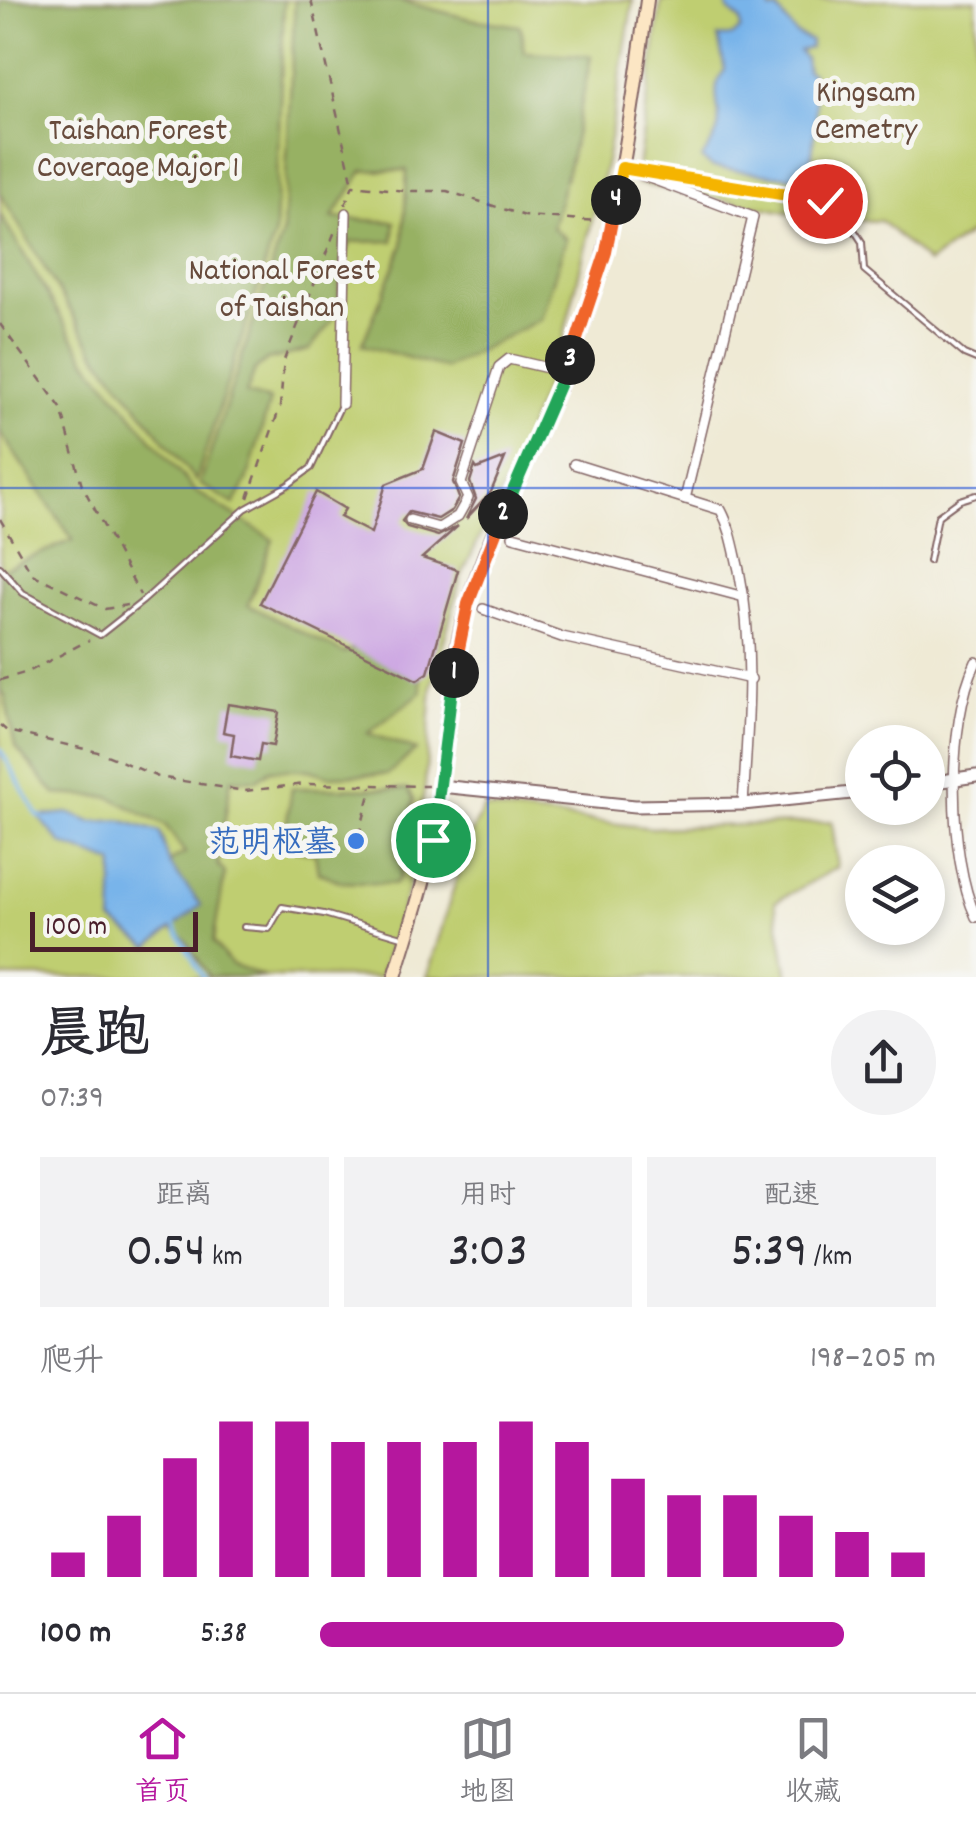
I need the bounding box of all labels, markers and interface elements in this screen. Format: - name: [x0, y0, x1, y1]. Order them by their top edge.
- park label: Kingsam Cemetry: [815, 72, 918, 155]
- park label: Taishan Forest Coverage Major 1: [37, 110, 239, 193]
- pin: [783, 159, 868, 244]
- icon: check: [798, 174, 853, 229]
- pin: 4: [591, 175, 641, 225]
- text: 4: [610, 180, 622, 220]
- park label: National Forest of Taishan: [188, 250, 376, 333]
- pin: 3: [545, 335, 595, 385]
- text: 3: [564, 340, 576, 380]
- pin: 2: [478, 489, 528, 539]
- text: 2: [497, 494, 509, 534]
- pin: 1: [429, 648, 479, 698]
- text: 1: [451, 653, 457, 693]
- map controls: [845, 725, 945, 945]
- button: locate: [845, 725, 945, 825]
- pin: [391, 798, 476, 883]
- icon: arrive: [406, 813, 461, 868]
- place label: 范明枢墓: [208, 823, 336, 869]
- marker: 范明枢墓: [345, 830, 367, 852]
- button: layers: [845, 845, 945, 945]
- scale bar: [30, 907, 198, 951]
- text: 100 m: [45, 909, 107, 949]
- text: 晨跑: [40, 1000, 150, 1079]
- button: share: [831, 1010, 936, 1115]
- text: 07:39: [40, 1077, 104, 1123]
- text: 距离: [156, 1178, 212, 1218]
- text: 用时: [460, 1178, 516, 1218]
- text: 配速: [764, 1178, 820, 1218]
- text: 0.54: [126, 1218, 205, 1290]
- text: 3:03: [448, 1218, 528, 1290]
- text: 5:39: [731, 1218, 807, 1290]
- text: km: [205, 1239, 243, 1279]
- text: /km: [807, 1239, 852, 1279]
- text: 198–205 m: [810, 1337, 936, 1383]
- text: 爬升: [40, 1341, 104, 1387]
- text: 100 m: [40, 1612, 111, 1658]
- text: 5:38: [200, 1612, 247, 1658]
- tab: 首页: [135, 1711, 191, 1815]
- tab: 地图: [460, 1711, 516, 1815]
- tab: 收藏: [785, 1711, 841, 1815]

